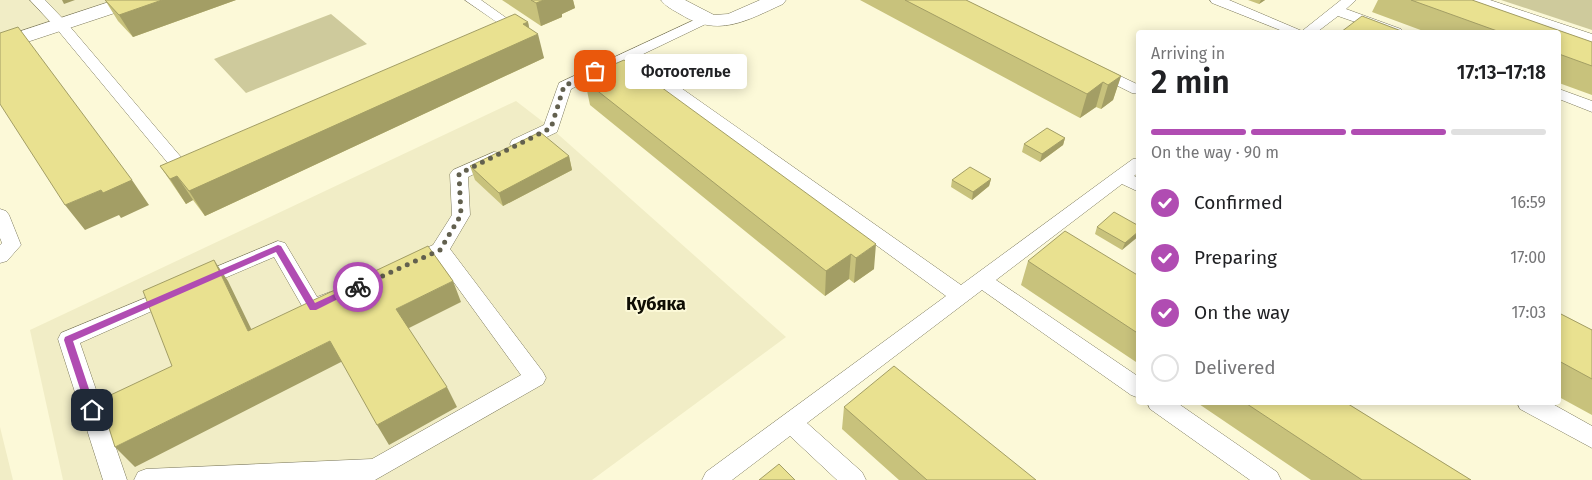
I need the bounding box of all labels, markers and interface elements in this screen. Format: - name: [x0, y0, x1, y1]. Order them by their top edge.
- text: Arriving in: [1151, 44, 1225, 63]
- pin: [574, 50, 616, 92]
- callout: Фотоотелье: [625, 54, 748, 88]
- icon: bag: [581, 57, 609, 85]
- text: 17:13–17:18: [1457, 61, 1546, 84]
- text: Фотоотелье: [641, 62, 731, 81]
- text: 2 min: [1151, 63, 1230, 101]
- text: On the way · 90 m: [1151, 143, 1279, 162]
- icon: check: [1151, 189, 1179, 217]
- text: Confirmed: [1194, 191, 1283, 214]
- text: 16:59: [1510, 193, 1546, 212]
- icon: check: [1151, 244, 1179, 272]
- text: Preparing: [1194, 246, 1277, 269]
- text: 17:00: [1510, 248, 1546, 267]
- courier: [333, 262, 383, 312]
- icon: bike: [344, 273, 372, 301]
- district label: Кубяка: [626, 293, 686, 315]
- icon: check: [1151, 299, 1179, 327]
- text: On the way: [1194, 301, 1290, 324]
- text: 17:03: [1511, 303, 1546, 322]
- text: Delivered: [1194, 356, 1276, 379]
- pin: [71, 389, 113, 431]
- icon: home: [78, 396, 106, 424]

